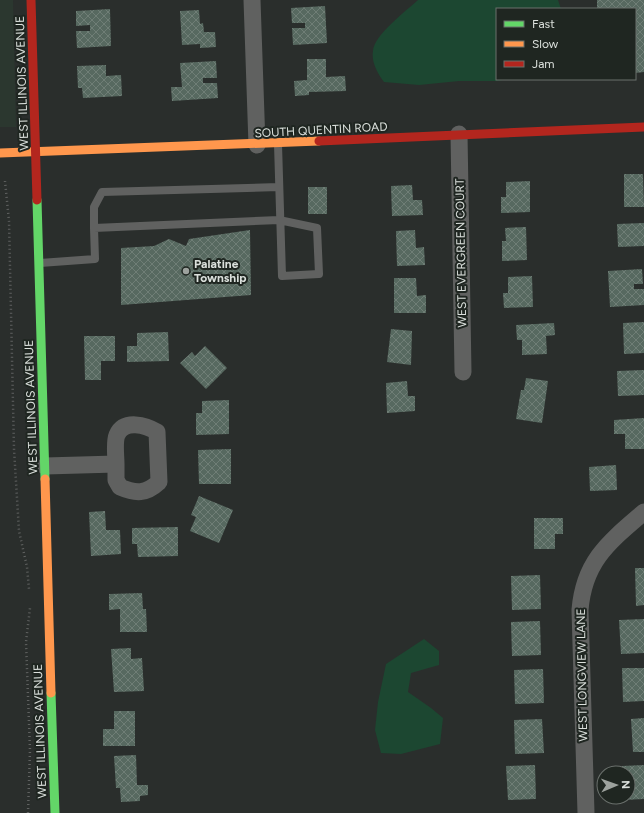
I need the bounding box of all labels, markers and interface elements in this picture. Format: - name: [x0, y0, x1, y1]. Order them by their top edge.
- legend: [496, 8, 636, 80]
- street label: WEST ILLINOIS AVENUE: [13, 15, 31, 151]
- text: Fast: [532, 17, 555, 31]
- text: Slow: [532, 37, 559, 51]
- text: Jam: [532, 57, 555, 71]
- street label: SOUTH QUENTIN ROAD: [254, 120, 388, 140]
- street label: WEST EVERGREEN COURT: [453, 178, 469, 328]
- place label: Palatine Township: [194, 257, 247, 285]
- marker: Palatine Township: [181, 266, 191, 276]
- street label: WEST ILLINOIS AVENUE: [22, 339, 40, 475]
- street label: WEST LONGVIEW LANE: [574, 608, 590, 742]
- street label: WEST ILLINOIS AVENUE: [31, 663, 49, 799]
- north arrow: [596, 765, 636, 805]
- text: N: [619, 780, 632, 789]

